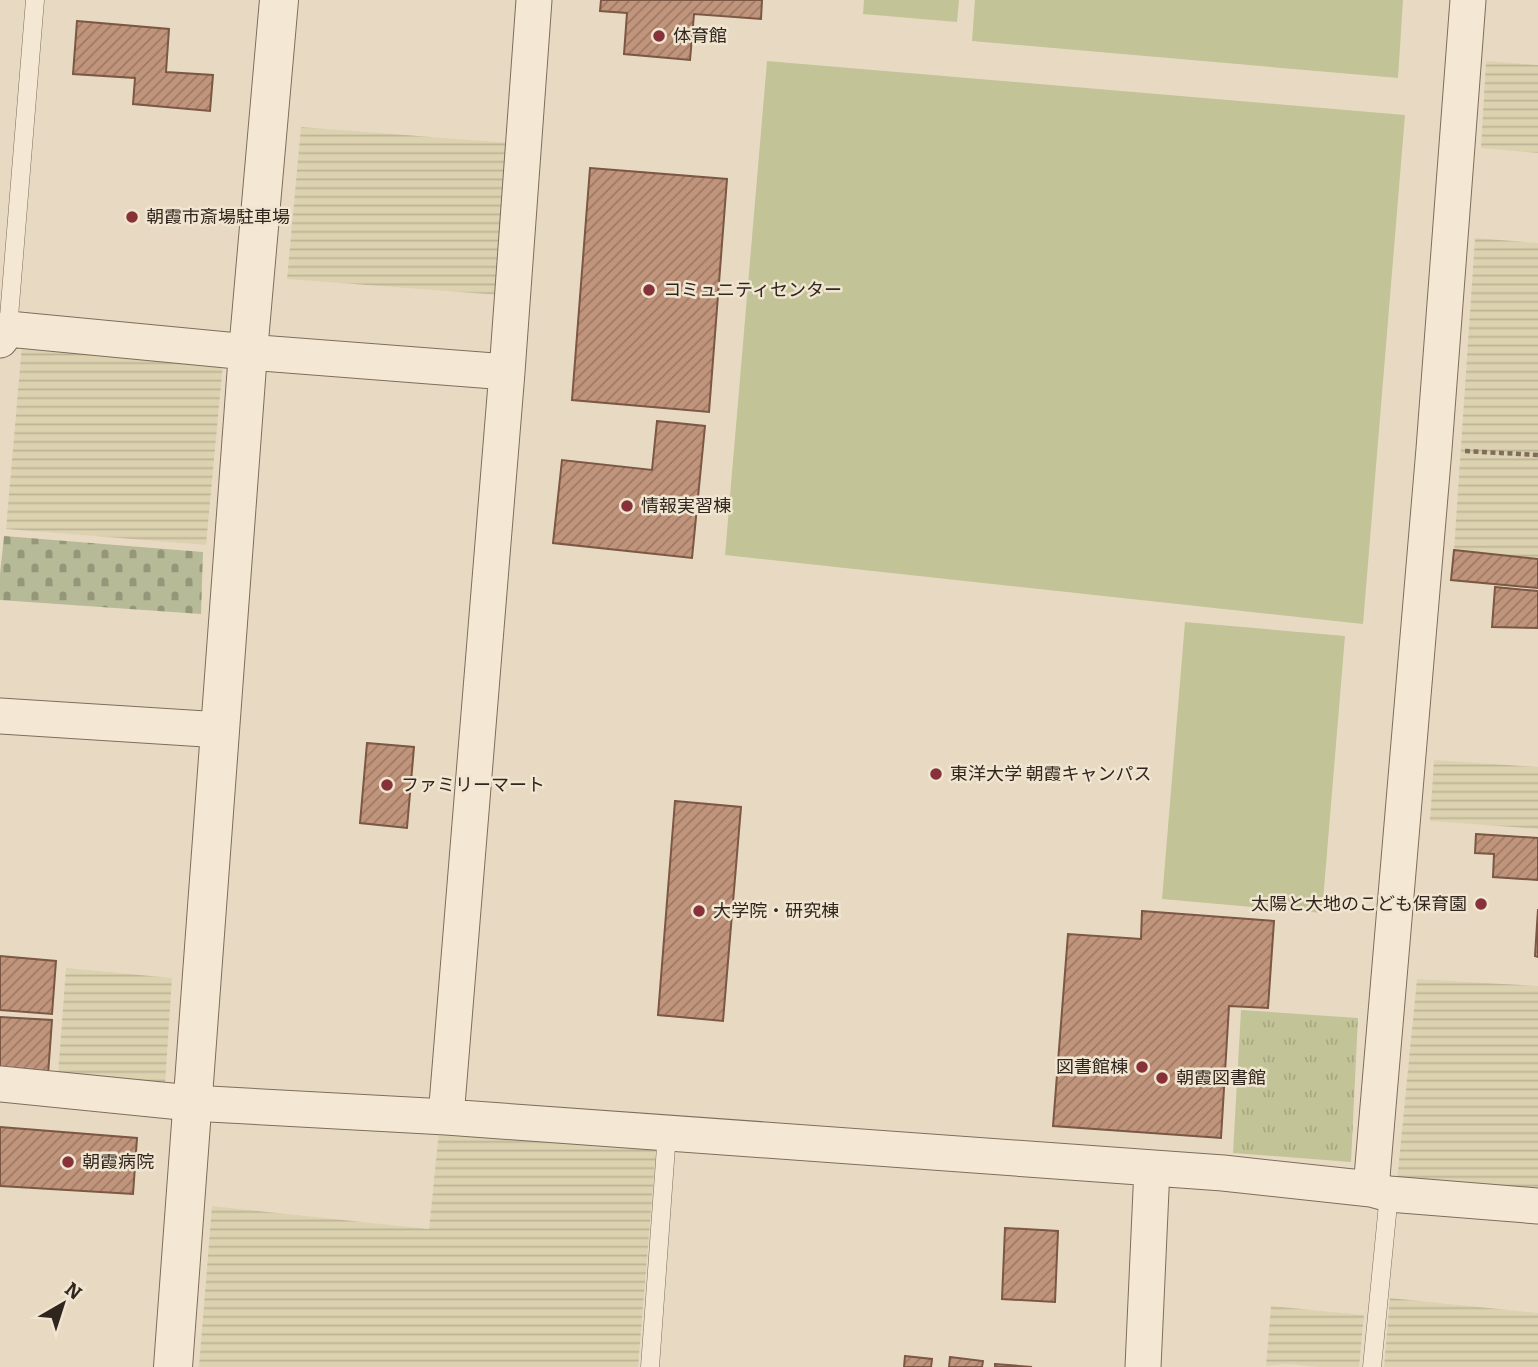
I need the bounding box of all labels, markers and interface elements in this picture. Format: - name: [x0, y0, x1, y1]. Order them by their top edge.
- place label: 体育館: [673, 25, 727, 47]
- marker: 体育館: [651, 28, 667, 44]
- place label: 朝霞市斎場駐車場: [146, 206, 290, 228]
- marker: 朝霞市斎場駐車場: [124, 209, 140, 225]
- place label: コミュニティセンター: [663, 279, 842, 301]
- marker: コミュニティセンター: [641, 282, 657, 298]
- place label: 情報実習棟: [641, 495, 731, 517]
- marker: 情報実習棟: [619, 498, 635, 514]
- place label: 東洋大学 朝霞キャンパス: [950, 763, 1152, 785]
- marker: 東洋大学 朝霞キャンパス: [928, 766, 944, 782]
- place label: ファミリーマート: [401, 774, 545, 796]
- marker: ファミリーマート: [379, 777, 395, 793]
- place label: 太陽と大地のこども保育園: [1251, 893, 1467, 915]
- marker: 太陽と大地のこども保育園: [1473, 896, 1489, 912]
- place label: 大学院・研究棟: [713, 900, 839, 922]
- marker: 大学院・研究棟: [691, 903, 707, 919]
- place label: 図書館棟: [1056, 1056, 1128, 1078]
- marker: 図書館棟: [1134, 1059, 1150, 1075]
- place label: 朝霞図書館: [1176, 1067, 1266, 1089]
- marker: 朝霞図書館: [1154, 1070, 1170, 1086]
- place label: 朝霞病院: [82, 1151, 154, 1173]
- marker: 朝霞病院: [60, 1154, 76, 1170]
- north arrow: [28, 1269, 98, 1339]
- text: N: [60, 1278, 87, 1305]

